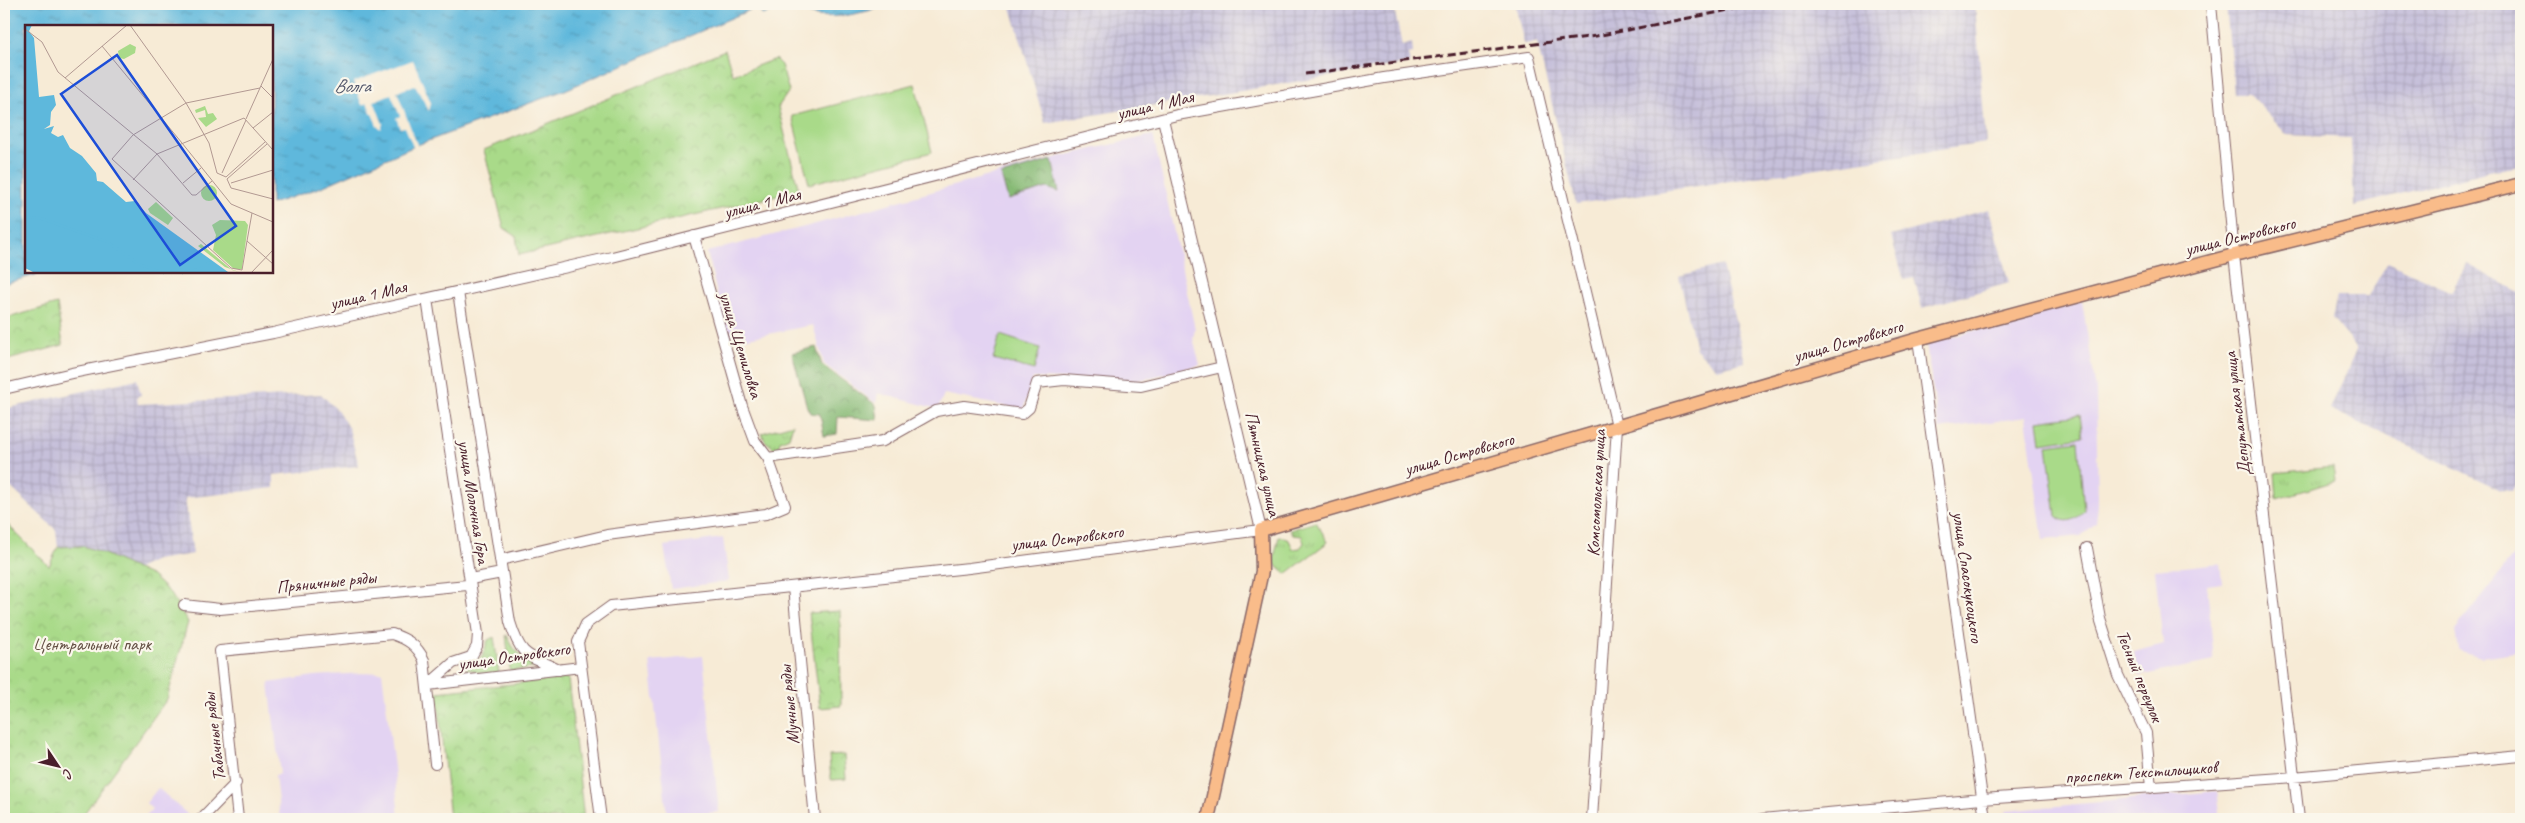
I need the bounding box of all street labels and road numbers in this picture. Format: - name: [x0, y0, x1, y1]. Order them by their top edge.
- street label: улица 1 Мая: [1114, 85, 1197, 125]
- street label: улица 1 Мая: [721, 183, 804, 223]
- street label: улица Островского: [2182, 211, 2299, 261]
- street label: улица 1 Мая: [327, 275, 410, 315]
- street label: улица Щемиловка: [714, 288, 768, 402]
- street label: улица Островского: [1790, 314, 1907, 367]
- street label: Депутатская улица: [2218, 349, 2256, 477]
- street label: Пятницкая улица: [1240, 409, 1286, 520]
- street label: улица Островского: [1401, 427, 1518, 480]
- street label: Комсомольская улица: [1582, 427, 1610, 557]
- street label: улица Молочная Гора: [453, 437, 495, 567]
- street label: улица Спасокукоцкого: [1948, 509, 1988, 646]
- street label: улица Островского: [1009, 520, 1126, 556]
- street label: Пряничные ряды: [275, 566, 378, 598]
- street label: Тесный переулок: [2112, 627, 2169, 727]
- street label: улица Островского: [456, 637, 573, 675]
- street label: Мучные ряды: [774, 663, 804, 746]
- street label: Табачные ряды: [197, 690, 230, 782]
- street label: проспект Текстильщиков: [2064, 756, 2220, 788]

